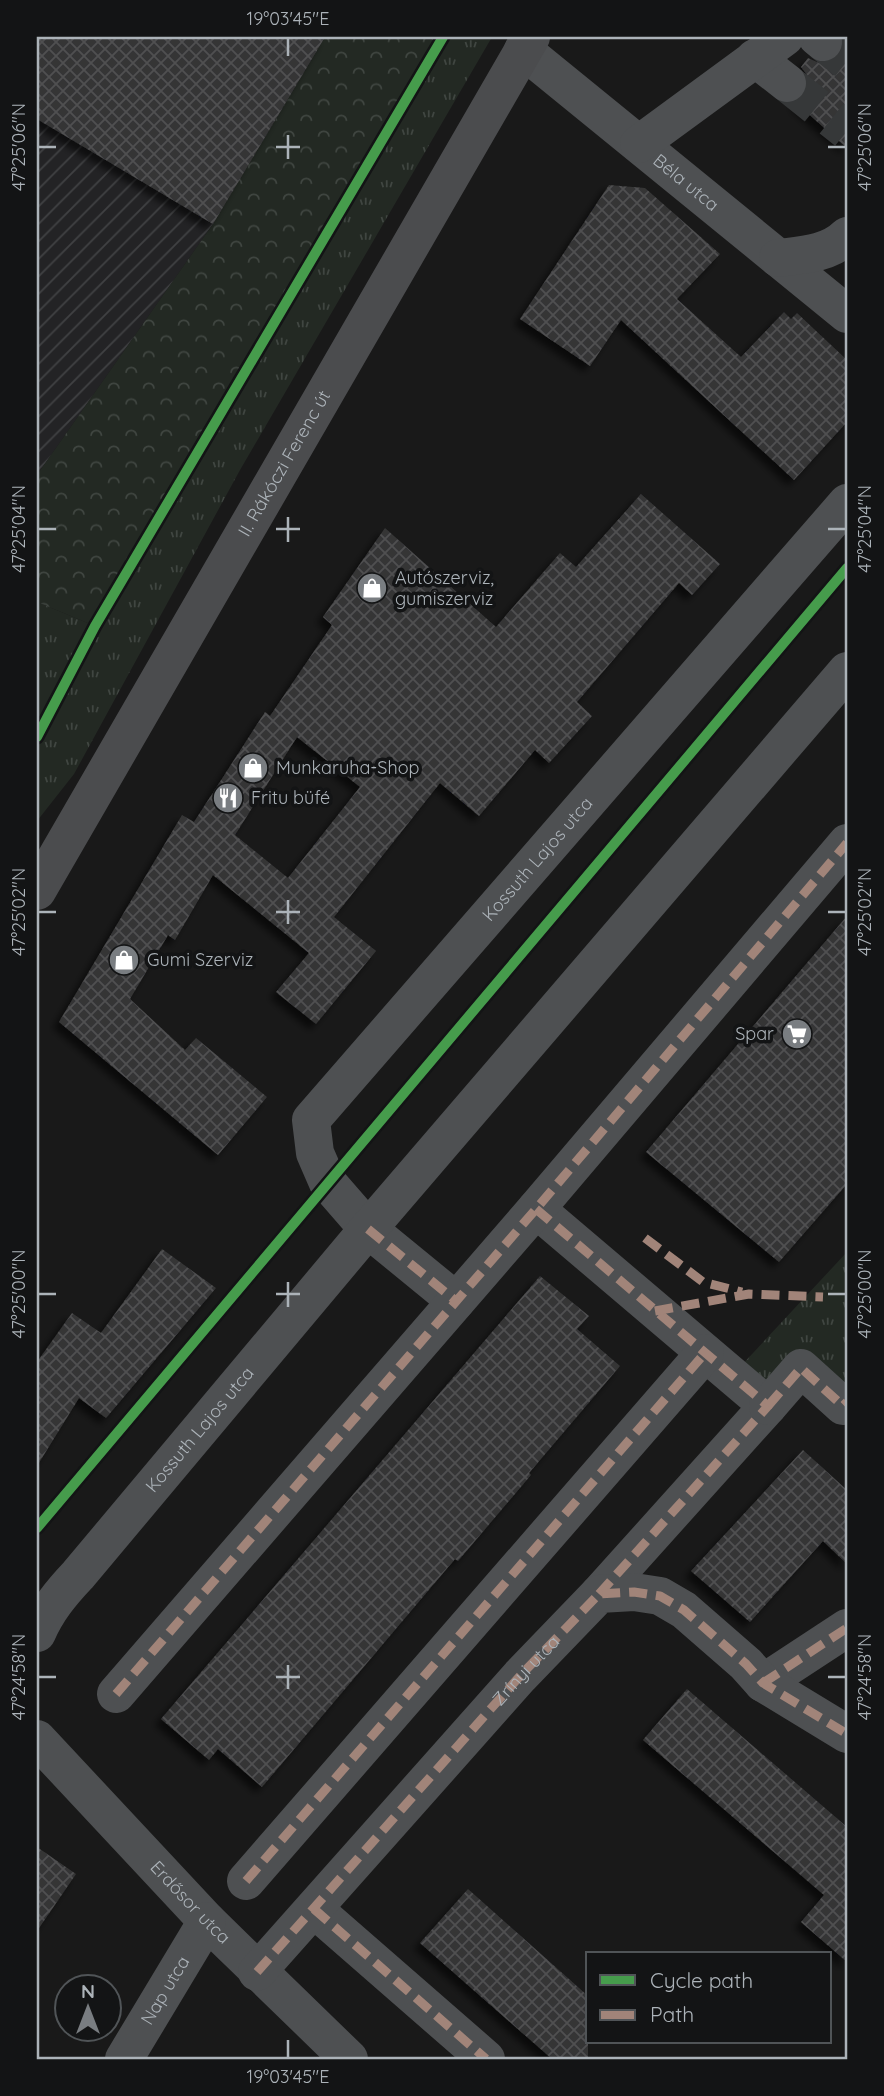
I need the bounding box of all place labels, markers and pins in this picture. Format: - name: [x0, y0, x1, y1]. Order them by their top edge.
- place label: Autószerviz, gumiszerviz: [395, 566, 494, 610]
- shop icon: Autószerviz, gumiszerviz: [355, 571, 389, 605]
- shop icon: Munkaruha-Shop: [236, 751, 270, 785]
- place label: Munkaruha-Shop: [276, 756, 420, 779]
- restaurant icon: Fritu büfé: [211, 781, 245, 815]
- place label: Fritu büfé: [251, 786, 330, 809]
- shop icon: Gumi Szerviz: [107, 943, 141, 977]
- place label: Gumi Szerviz: [147, 948, 254, 971]
- supermarket icon: Spar: [780, 1017, 814, 1051]
- place label: Spar: [735, 1022, 774, 1045]

